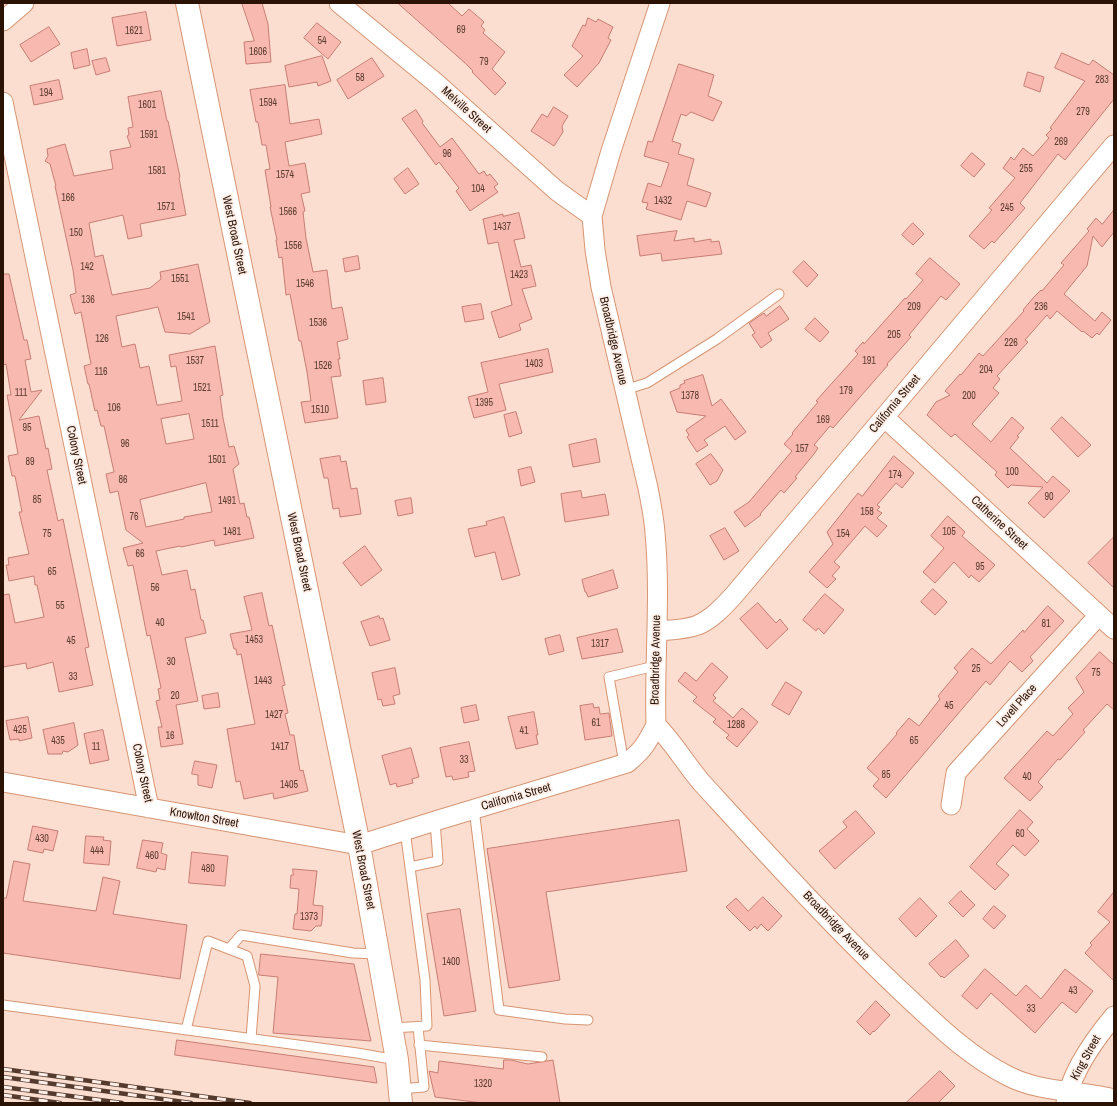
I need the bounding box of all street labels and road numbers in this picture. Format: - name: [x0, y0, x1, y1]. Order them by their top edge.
- street label: Melville Street: [438, 84, 494, 136]
- street label: West Broad Street: [219, 194, 249, 276]
- street label: Broadbridge Avenue: [596, 295, 630, 387]
- street label: California Street: [866, 372, 924, 436]
- street label: Colony Street: [63, 424, 89, 486]
- street label: Catherine Street: [968, 493, 1030, 553]
- street label: West Broad Street: [284, 511, 314, 593]
- street label: Broadbridge Avenue: [648, 615, 664, 705]
- street label: Lovell Place: [994, 681, 1040, 731]
- street label: Colony Street: [129, 742, 155, 804]
- street label: California Street: [480, 780, 552, 814]
- street label: Knowlton Street: [169, 805, 239, 831]
- street label: West Broad Street: [348, 829, 378, 911]
- street label: Broadbridge Avenue: [800, 889, 872, 963]
- street label: King Street: [1068, 1033, 1104, 1083]

